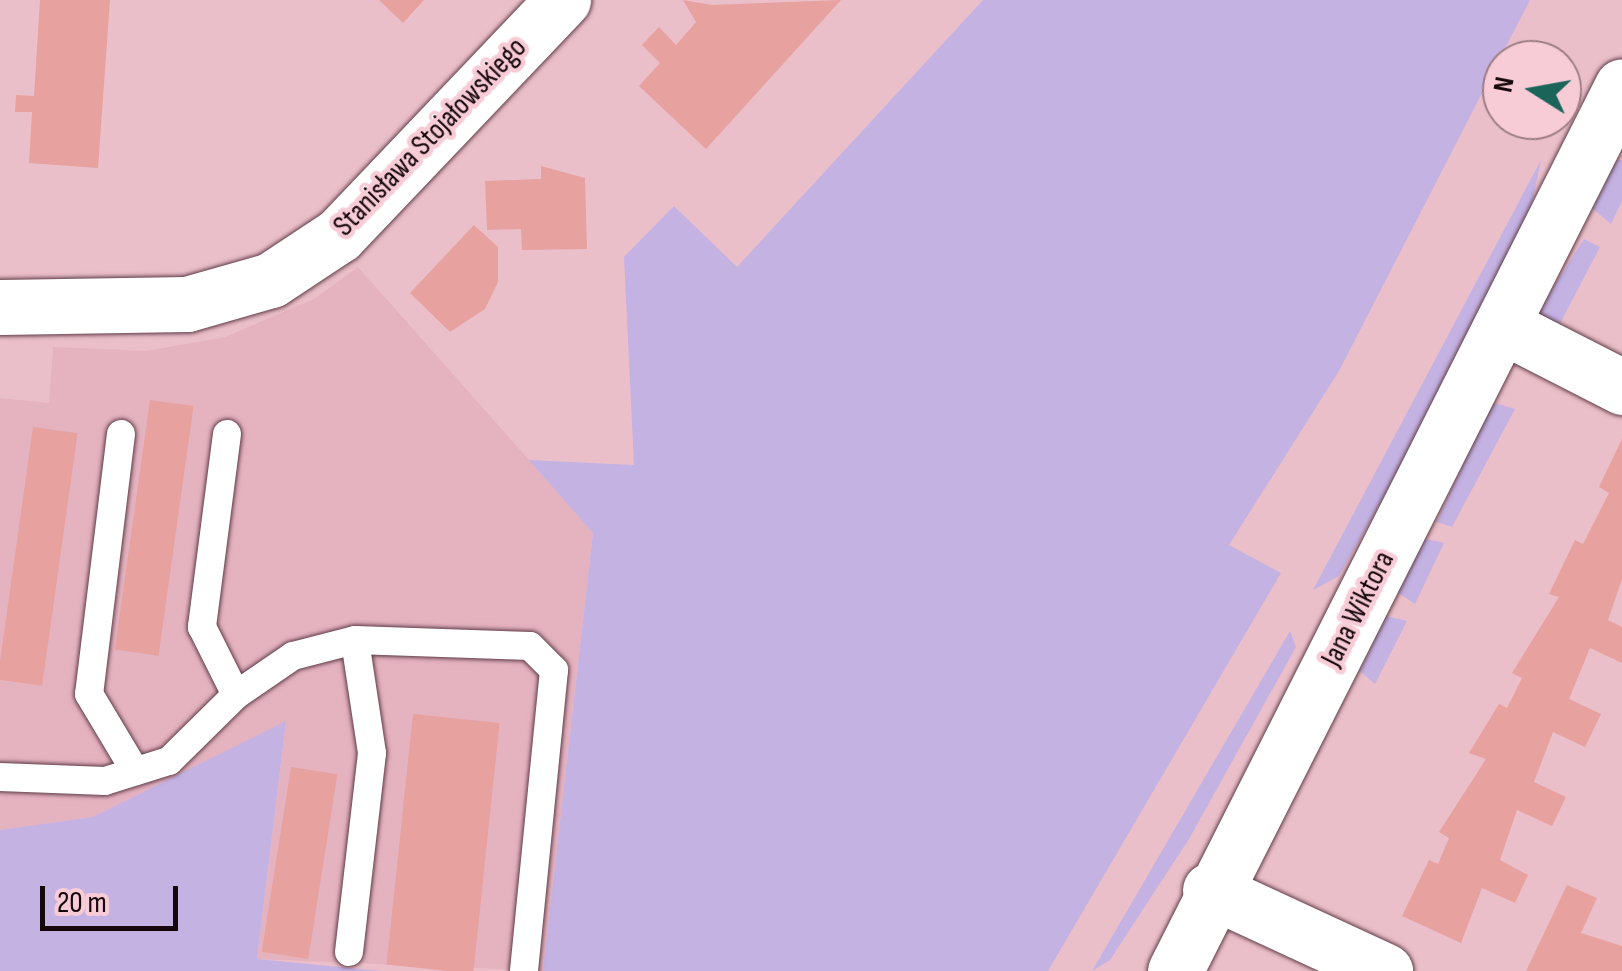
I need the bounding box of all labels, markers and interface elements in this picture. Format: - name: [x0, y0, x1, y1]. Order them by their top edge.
- street label: Stanisława Stojałowskiego: [326, 30, 534, 244]
- north arrow: [1482, 40, 1582, 140]
- text: N: [1486, 74, 1522, 95]
- street label: Jana Wiktora: [1314, 545, 1402, 673]
- scale bar: [45, 866, 182, 928]
- text: 20 m: [57, 885, 107, 921]

